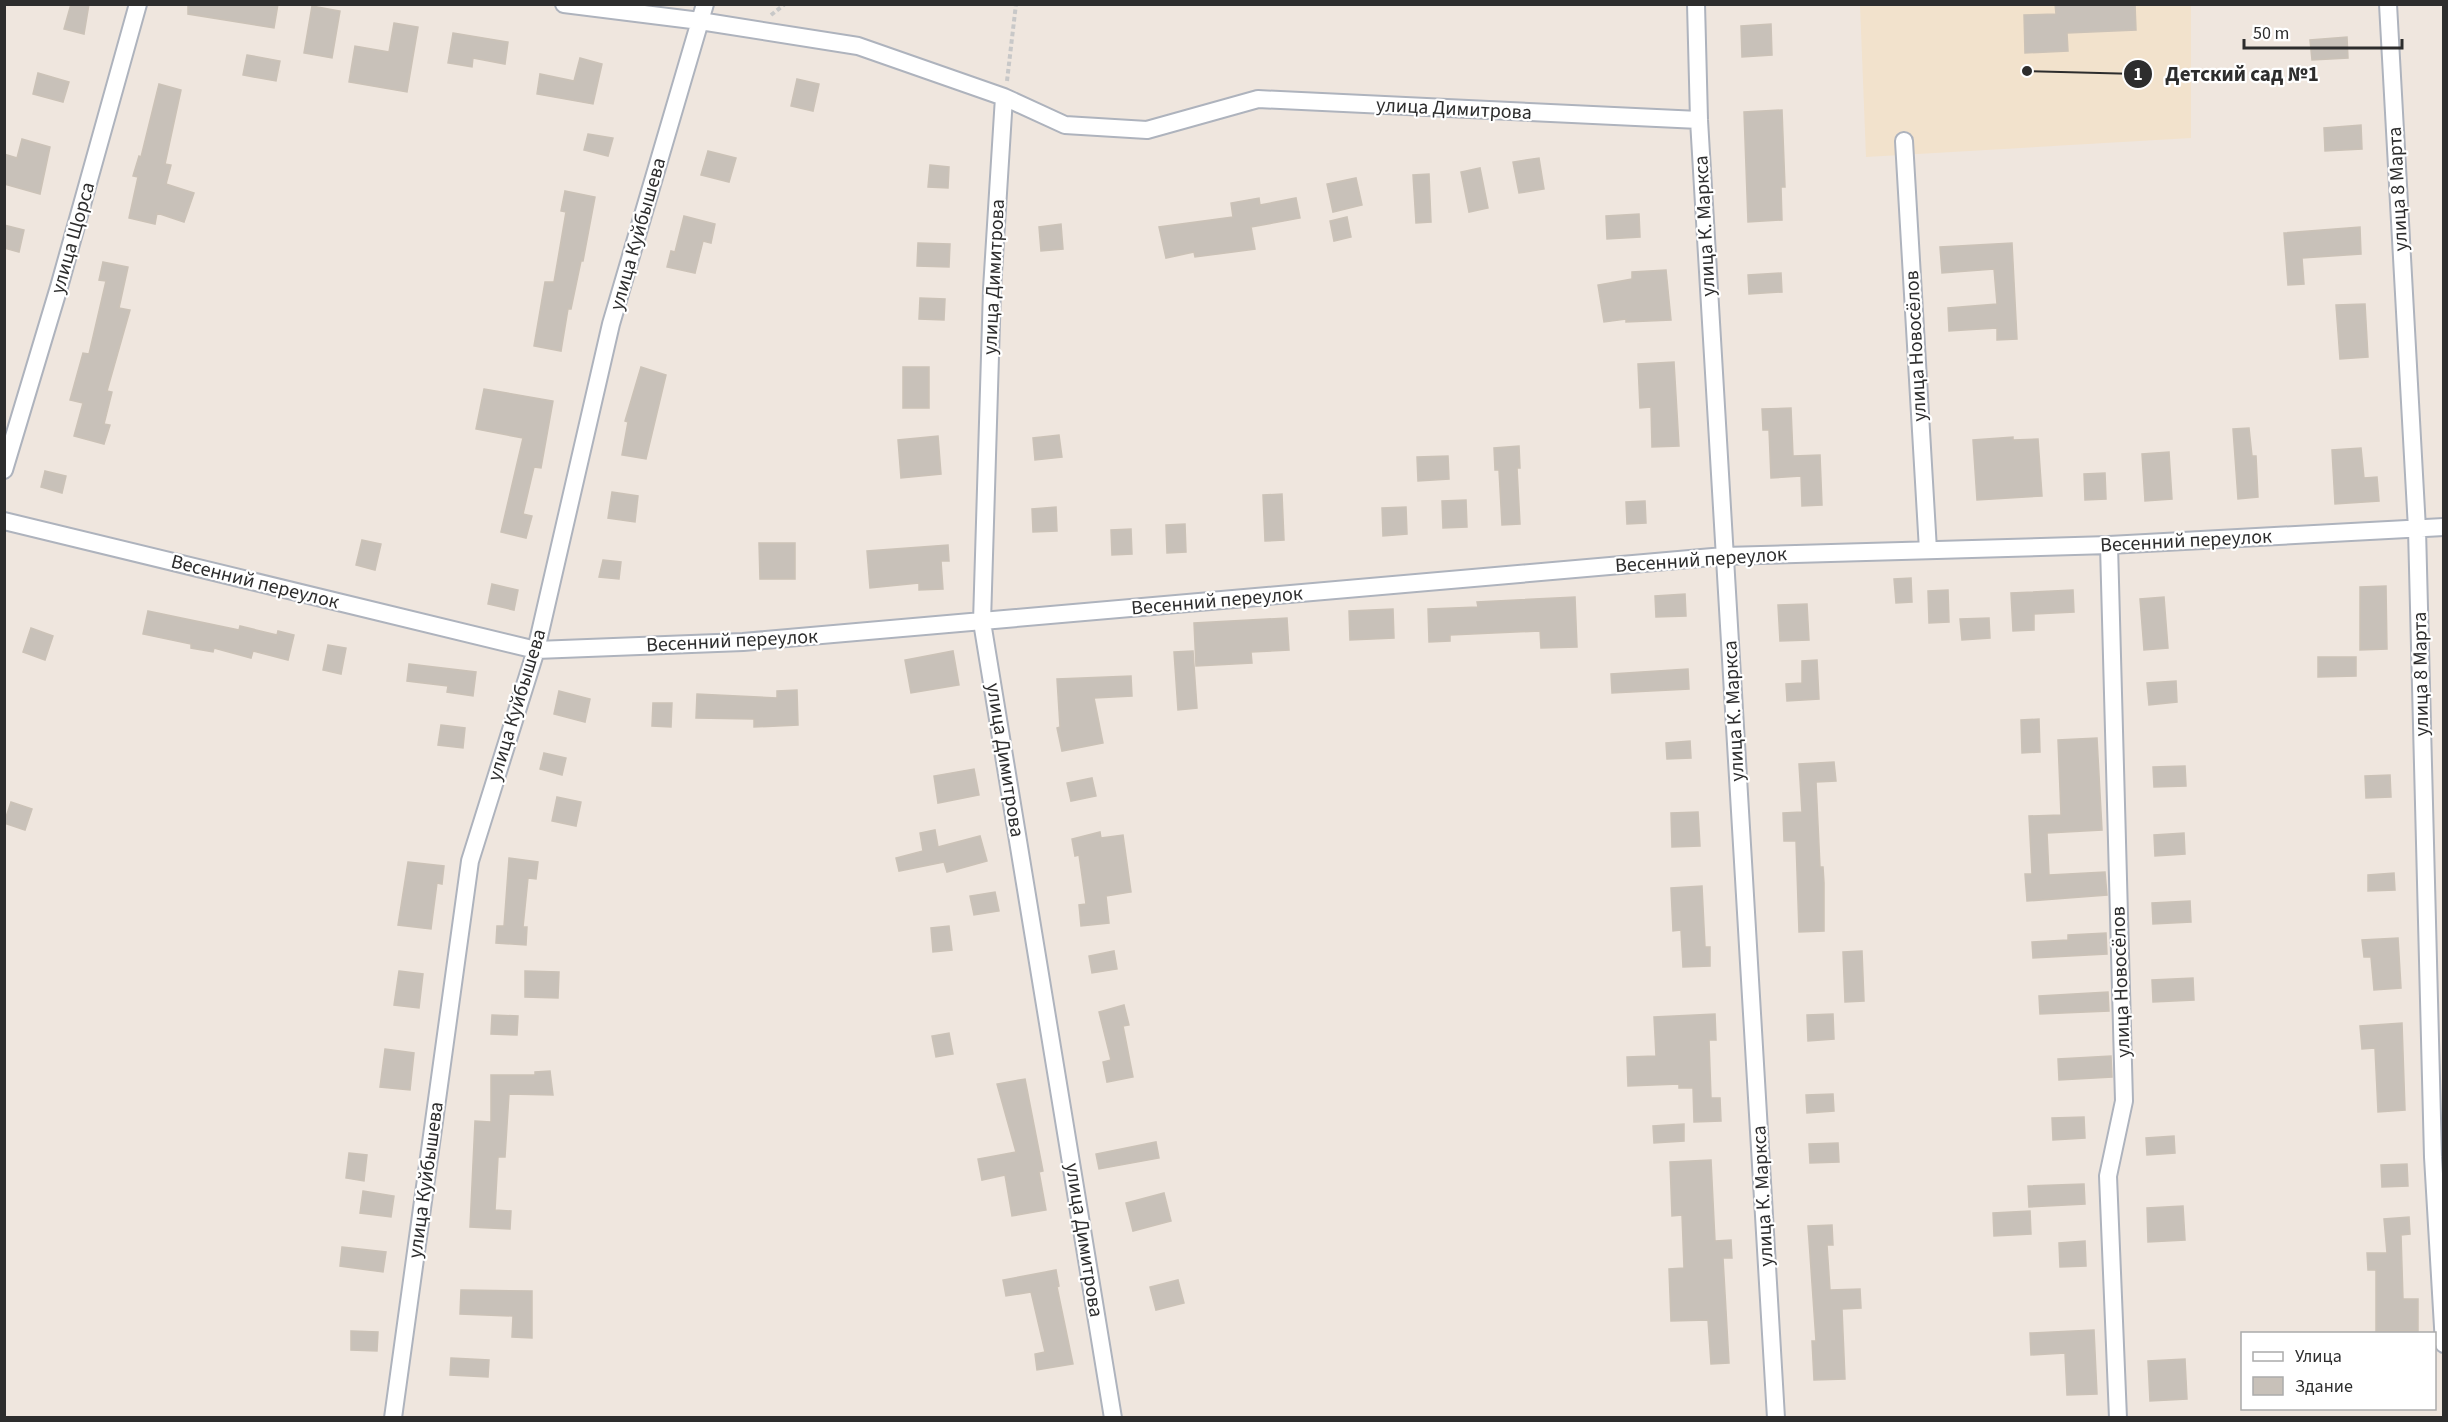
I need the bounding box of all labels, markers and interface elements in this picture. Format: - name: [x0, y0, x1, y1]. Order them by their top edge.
- scale bar: [2244, 12, 2402, 50]
- text: 50 m: [2253, 21, 2289, 46]
- callout: Детский сад №1: [2123, 55, 2330, 94]
- text: Детский сад №1: [2165, 59, 2319, 89]
- text: 1: [2133, 62, 2143, 87]
- street label: улица Димитрова: [1375, 91, 1533, 127]
- street label: улица 8 Марта: [2381, 126, 2415, 252]
- street label: улица Куйбышева: [603, 154, 673, 314]
- street label: улица К. Маркса: [1687, 155, 1723, 297]
- street label: улица Щорса: [44, 179, 102, 297]
- street label: улица Димитрова: [976, 198, 1012, 356]
- street label: улица Новосёлов: [1898, 270, 1934, 422]
- street label: Весенний переулок: [2099, 523, 2273, 559]
- street label: Весенний переулок: [1614, 540, 1788, 580]
- street label: Весенний переулок: [168, 548, 342, 616]
- street label: Весенний переулок: [1130, 580, 1304, 622]
- street label: улица 8 Марта: [2406, 611, 2436, 737]
- street label: Весенний переулок: [645, 623, 819, 659]
- street label: улица Куйбышева: [481, 625, 553, 785]
- street label: улица К. Маркса: [1716, 640, 1752, 782]
- street label: улица Димитрова: [979, 681, 1031, 839]
- street label: улица Новосёлов: [2104, 906, 2138, 1058]
- street label: улица Куйбышева: [401, 1100, 451, 1260]
- street label: улица К. Маркса: [1745, 1125, 1781, 1267]
- street label: улица Димитрова: [1058, 1161, 1110, 1319]
- legend: [2241, 1332, 2436, 1410]
- text: Улица: [2295, 1344, 2342, 1369]
- text: Здание: [2295, 1374, 2353, 1399]

